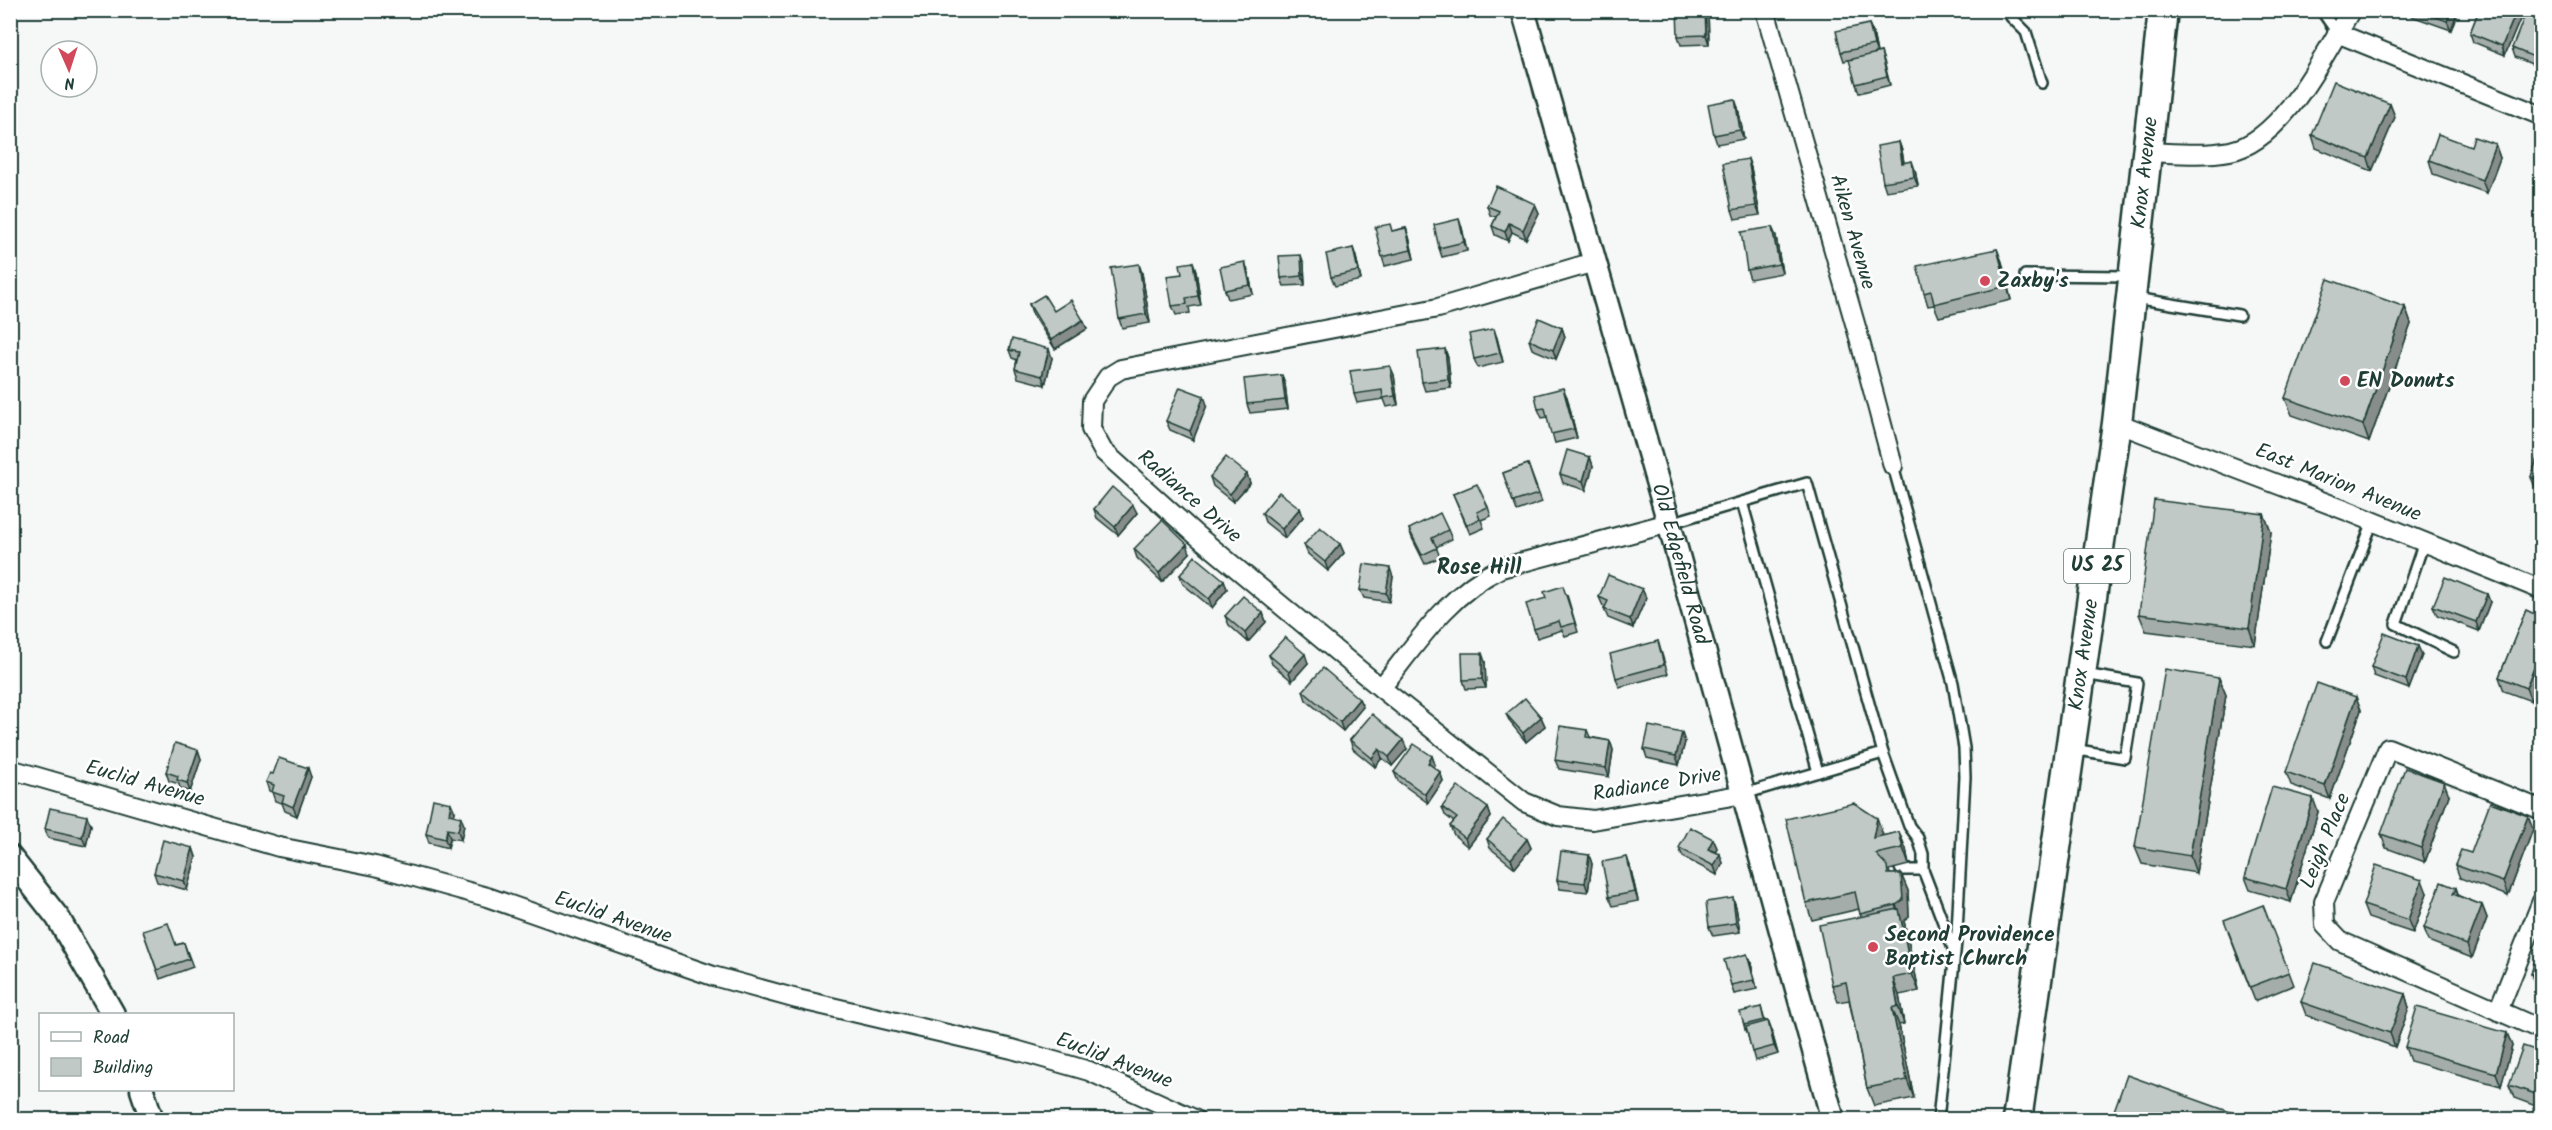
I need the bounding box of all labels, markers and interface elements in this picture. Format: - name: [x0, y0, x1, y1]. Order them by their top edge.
- north arrow: [39, 39, 99, 99]
- text: N: [64, 70, 75, 95]
- street label: Knox Avenue: [2122, 114, 2168, 230]
- street label: Aiken Avenue: [1820, 170, 1884, 294]
- place label: Zaxby's: [1997, 265, 2069, 298]
- marker: Zaxby's: [1978, 274, 1992, 288]
- place label: EN Donuts: [2357, 365, 2455, 398]
- marker: EN Donuts: [2338, 374, 2352, 388]
- street label: East Marion Avenue: [2250, 435, 2427, 532]
- street label: Radiance Drive: [1129, 442, 1249, 552]
- street label: Old Edgefield Road: [1642, 480, 1718, 649]
- road number: US 25: [2064, 549, 2130, 583]
- district label: Rose Hill: [1437, 551, 1521, 586]
- street label: Knox Avenue: [2059, 596, 2108, 713]
- street label: Euclid Avenue: [82, 751, 209, 817]
- street label: Radiance Drive: [1590, 758, 1724, 811]
- street label: Leigh Place: [2292, 788, 2360, 894]
- street label: Euclid Avenue: [550, 882, 677, 954]
- place label: Second Providence Baptist Church: [1885, 919, 2054, 976]
- marker: Second Providence Baptist Church: [1866, 940, 1880, 954]
- legend: [39, 1013, 234, 1091]
- text: Road: [93, 1024, 130, 1053]
- street label: Euclid Avenue: [1051, 1024, 1178, 1099]
- text: Building: [93, 1054, 153, 1083]

